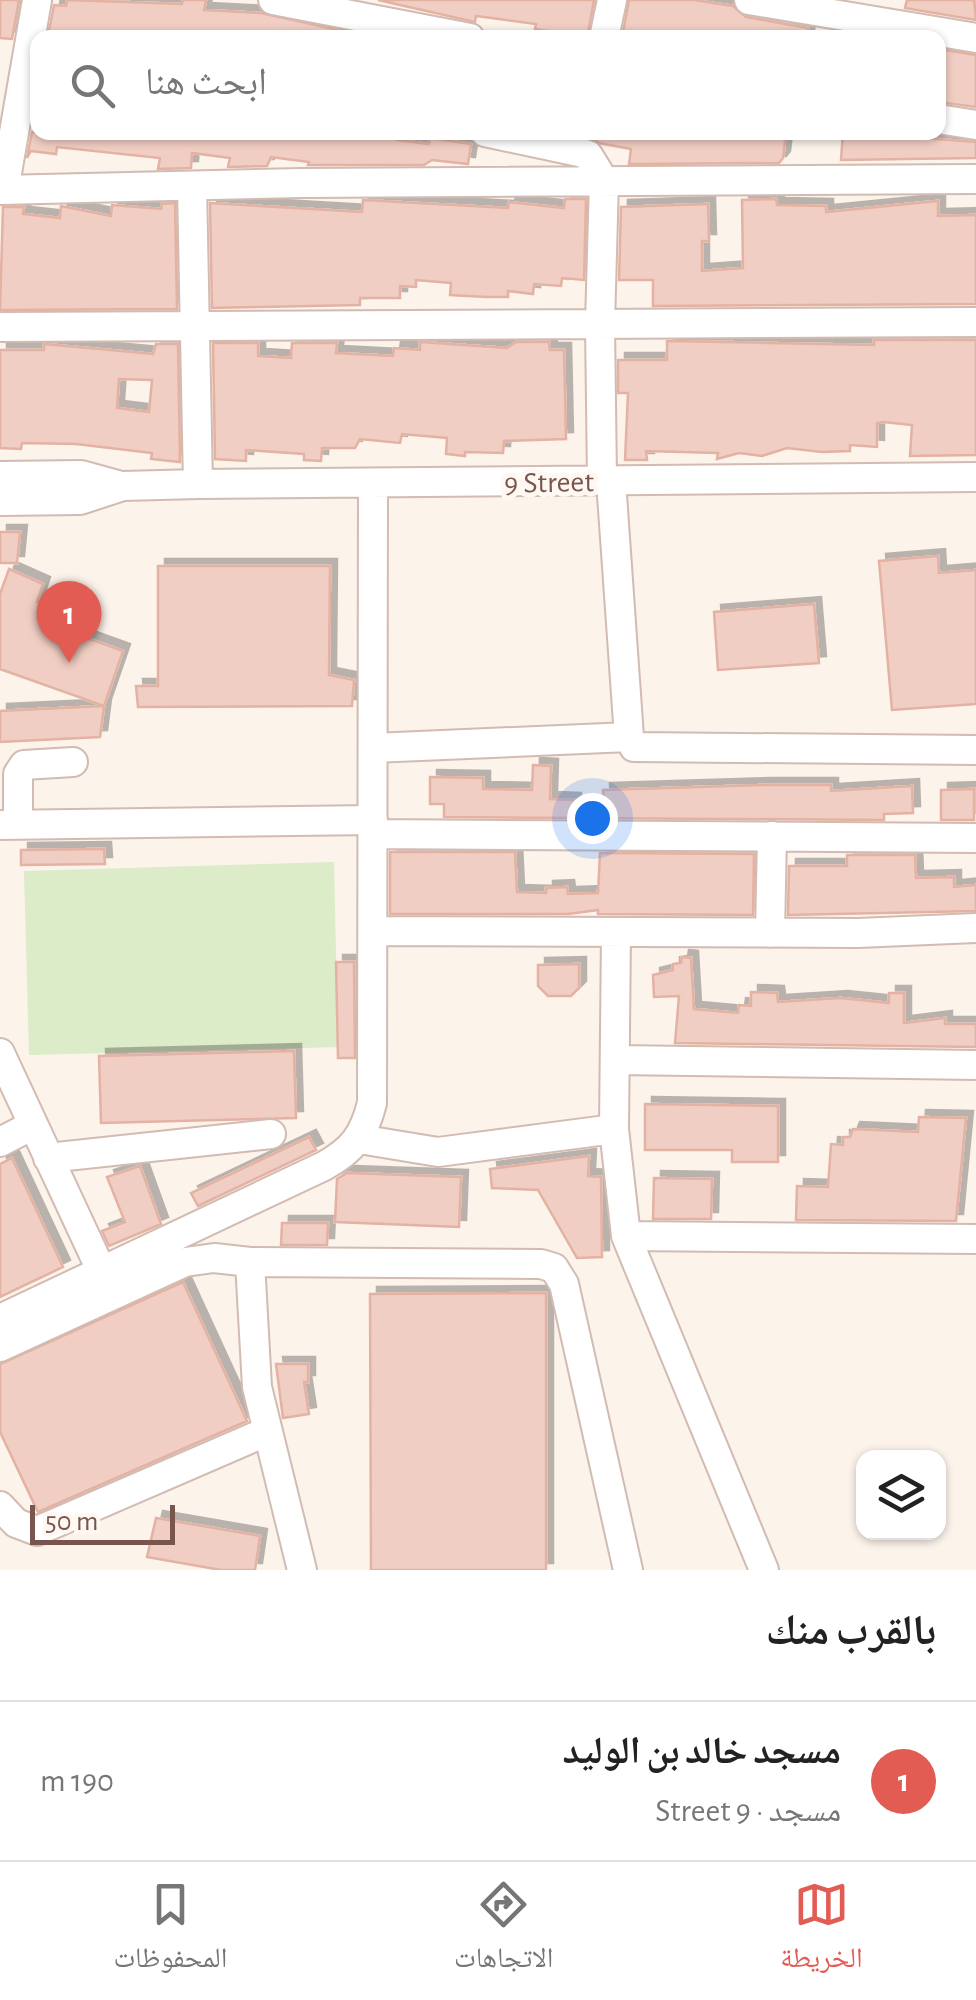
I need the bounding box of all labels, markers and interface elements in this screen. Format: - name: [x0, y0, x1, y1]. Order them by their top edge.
- search box: [30, 30, 946, 140]
- icon: search: [65, 58, 120, 113]
- text: ابحث هنا: [145, 64, 267, 102]
- street label: 9 Street: [504, 467, 595, 499]
- pin: 1: [36, 580, 102, 663]
- your location: [567, 793, 618, 844]
- map controls: [856, 1450, 946, 1540]
- button: layers: [856, 1450, 946, 1540]
- scale bar: [30, 1500, 175, 1544]
- text: 50 m: [45, 1508, 99, 1536]
- text: بالقرب منك: [766, 1610, 936, 1652]
- text: مسجد خالد بن الوليد: [562, 1733, 841, 1771]
- text: 190 m: [40, 1765, 114, 1797]
- text: 1: [898, 1765, 909, 1797]
- text: مسجد · 9 Street: [655, 1795, 841, 1827]
- tab: المحفوظات: [113, 1877, 227, 1985]
- tab: الاتجاهات: [454, 1877, 553, 1985]
- tab: الخريطة: [780, 1877, 863, 1985]

